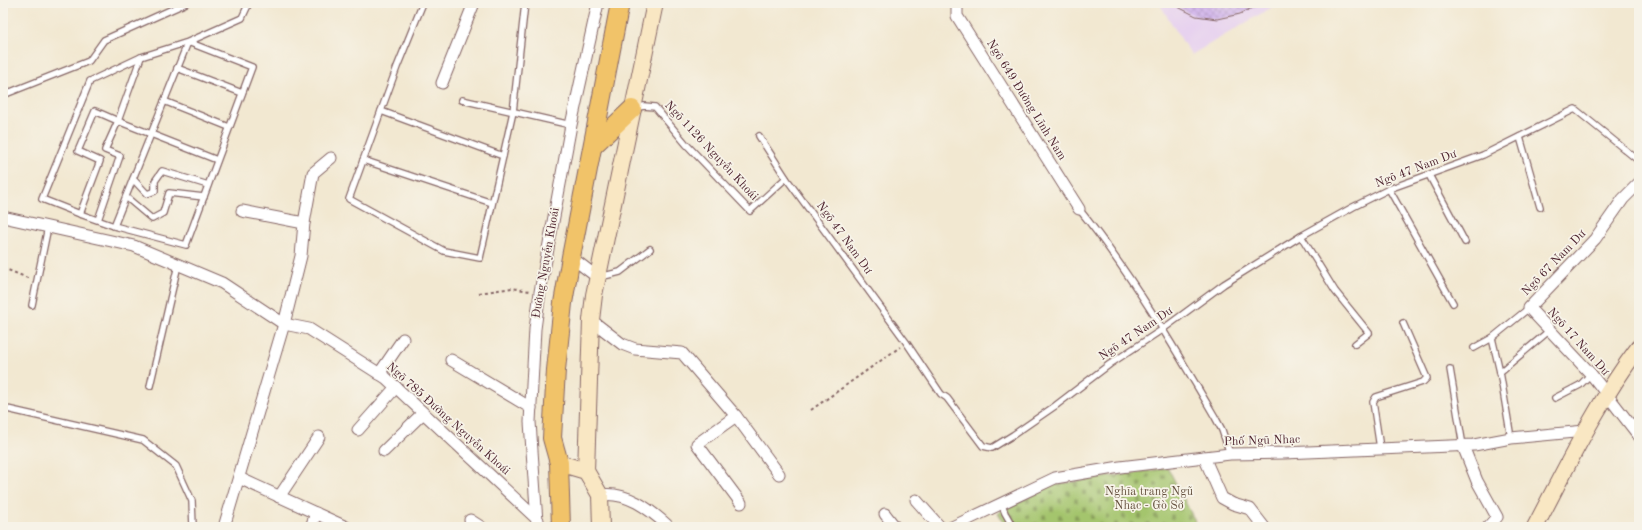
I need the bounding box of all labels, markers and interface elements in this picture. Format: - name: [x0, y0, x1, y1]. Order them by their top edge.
- street label: Ngõ 649 Đường Lĩnh Nam: [984, 38, 1068, 163]
- street label: Ngõ 1126 Nguyễn Khoái: [662, 98, 761, 203]
- street label: Ngõ 47 Nam Dư: [1374, 148, 1459, 190]
- street label: Ngõ 47 Nam Dư: [814, 200, 875, 277]
- street label: Đường Nguyễn Khoái: [529, 206, 562, 319]
- street label: Ngõ 67 Nam Dư: [1520, 227, 1589, 298]
- street label: Ngõ 47 Nam Dư: [1097, 305, 1176, 363]
- street label: Ngõ 17 Nam Dư: [1545, 306, 1612, 378]
- street label: Ngõ 785 Đường Nguyễn Khoái: [384, 360, 513, 478]
- street label: Phố Ngũ Nhạc: [1224, 433, 1300, 448]
- park label: Nghĩa trang Ngũ Nhạc - Gò Sở: [1105, 486, 1194, 512]

